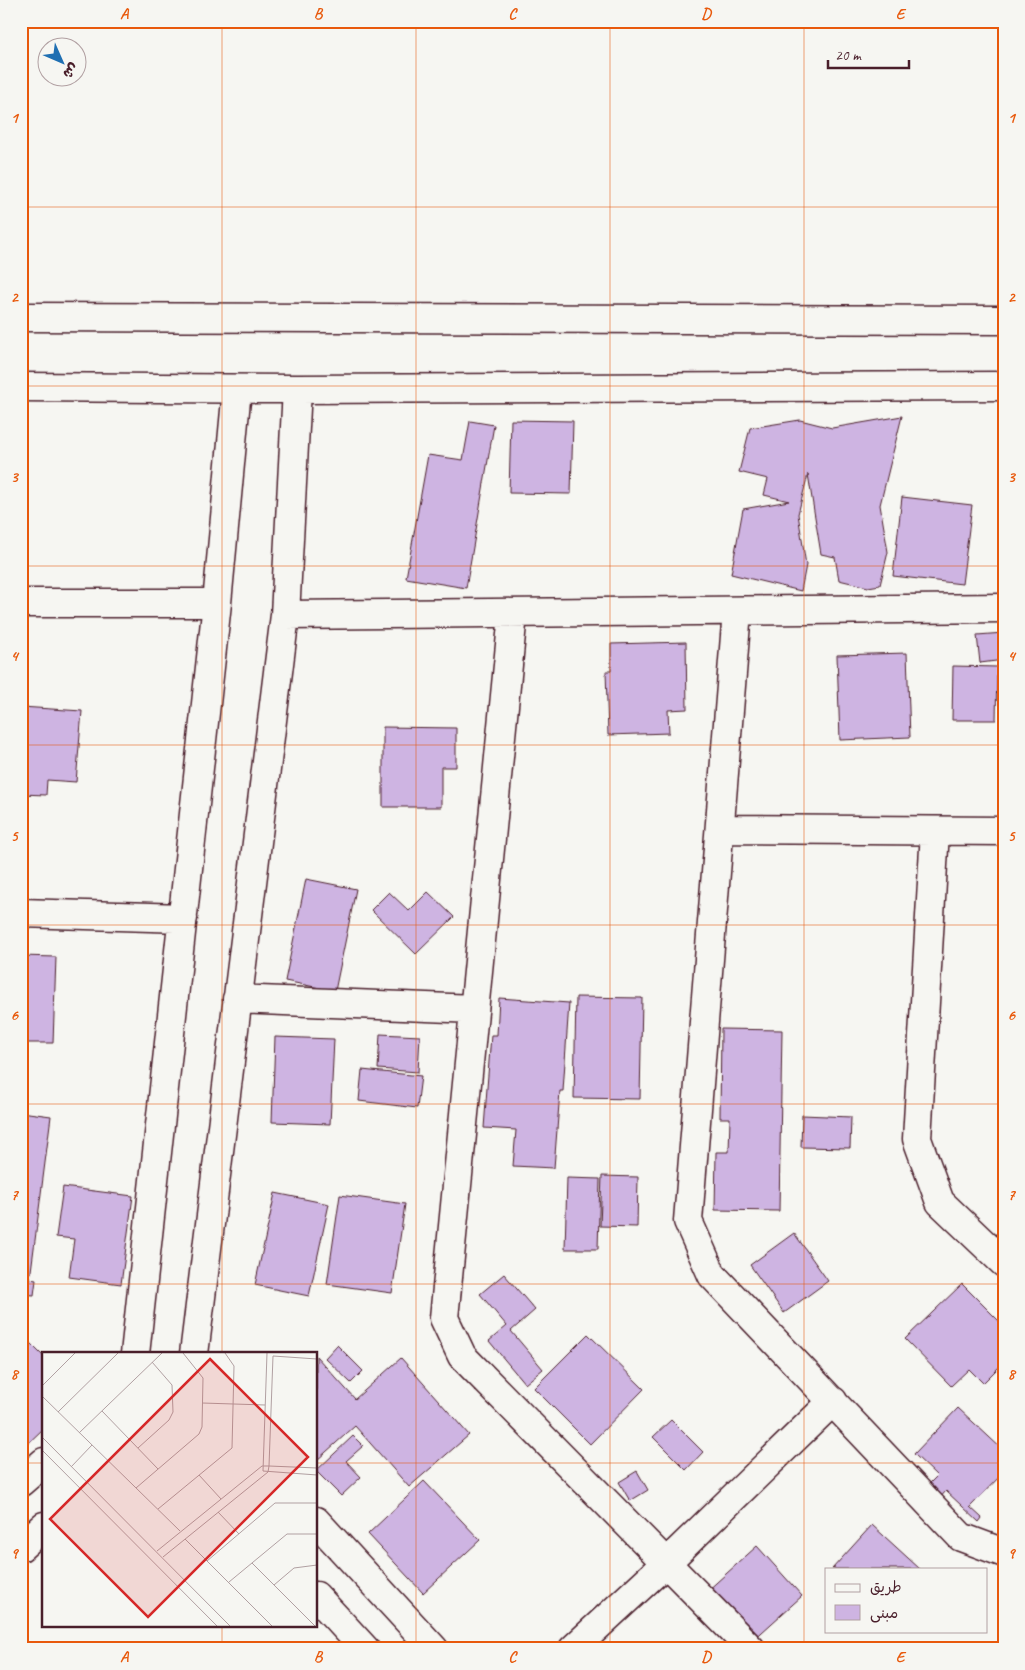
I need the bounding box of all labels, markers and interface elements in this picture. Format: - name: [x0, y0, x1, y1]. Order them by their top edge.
- text: A: [120, 4, 130, 24]
- text: B: [314, 4, 324, 24]
- text: C: [508, 4, 518, 24]
- text: D: [701, 4, 712, 24]
- text: E: [896, 4, 907, 24]
- north arrow: [38, 38, 88, 88]
- scale bar: [828, 38, 909, 70]
- text: 20 m: [835, 46, 862, 65]
- text: ش: [59, 59, 82, 82]
- text: 1: [10, 108, 19, 128]
- text: 1: [1007, 108, 1016, 128]
- text: 2: [10, 287, 19, 307]
- text: 2: [1007, 287, 1016, 307]
- text: 3: [10, 467, 19, 487]
- text: 3: [1007, 467, 1016, 487]
- text: 4: [10, 646, 19, 666]
- text: 4: [1007, 646, 1016, 666]
- text: 5: [11, 826, 20, 846]
- text: 5: [1008, 826, 1017, 846]
- text: 6: [10, 1005, 19, 1025]
- text: 6: [1007, 1005, 1016, 1025]
- text: 7: [10, 1185, 19, 1205]
- text: 7: [1007, 1185, 1016, 1205]
- inset map: [42, 1352, 318, 1628]
- text: 8: [10, 1364, 19, 1384]
- text: 8: [1007, 1364, 1016, 1384]
- text: 9: [10, 1543, 19, 1563]
- text: 9: [1007, 1543, 1016, 1563]
- legend: [825, 1568, 988, 1632]
- text: طريق: [870, 1578, 902, 1597]
- text: مبنى: [870, 1604, 898, 1623]
- text: A: [120, 1647, 130, 1667]
- text: B: [314, 1647, 324, 1667]
- text: C: [508, 1647, 518, 1667]
- text: D: [701, 1647, 712, 1667]
- text: E: [896, 1647, 907, 1667]

